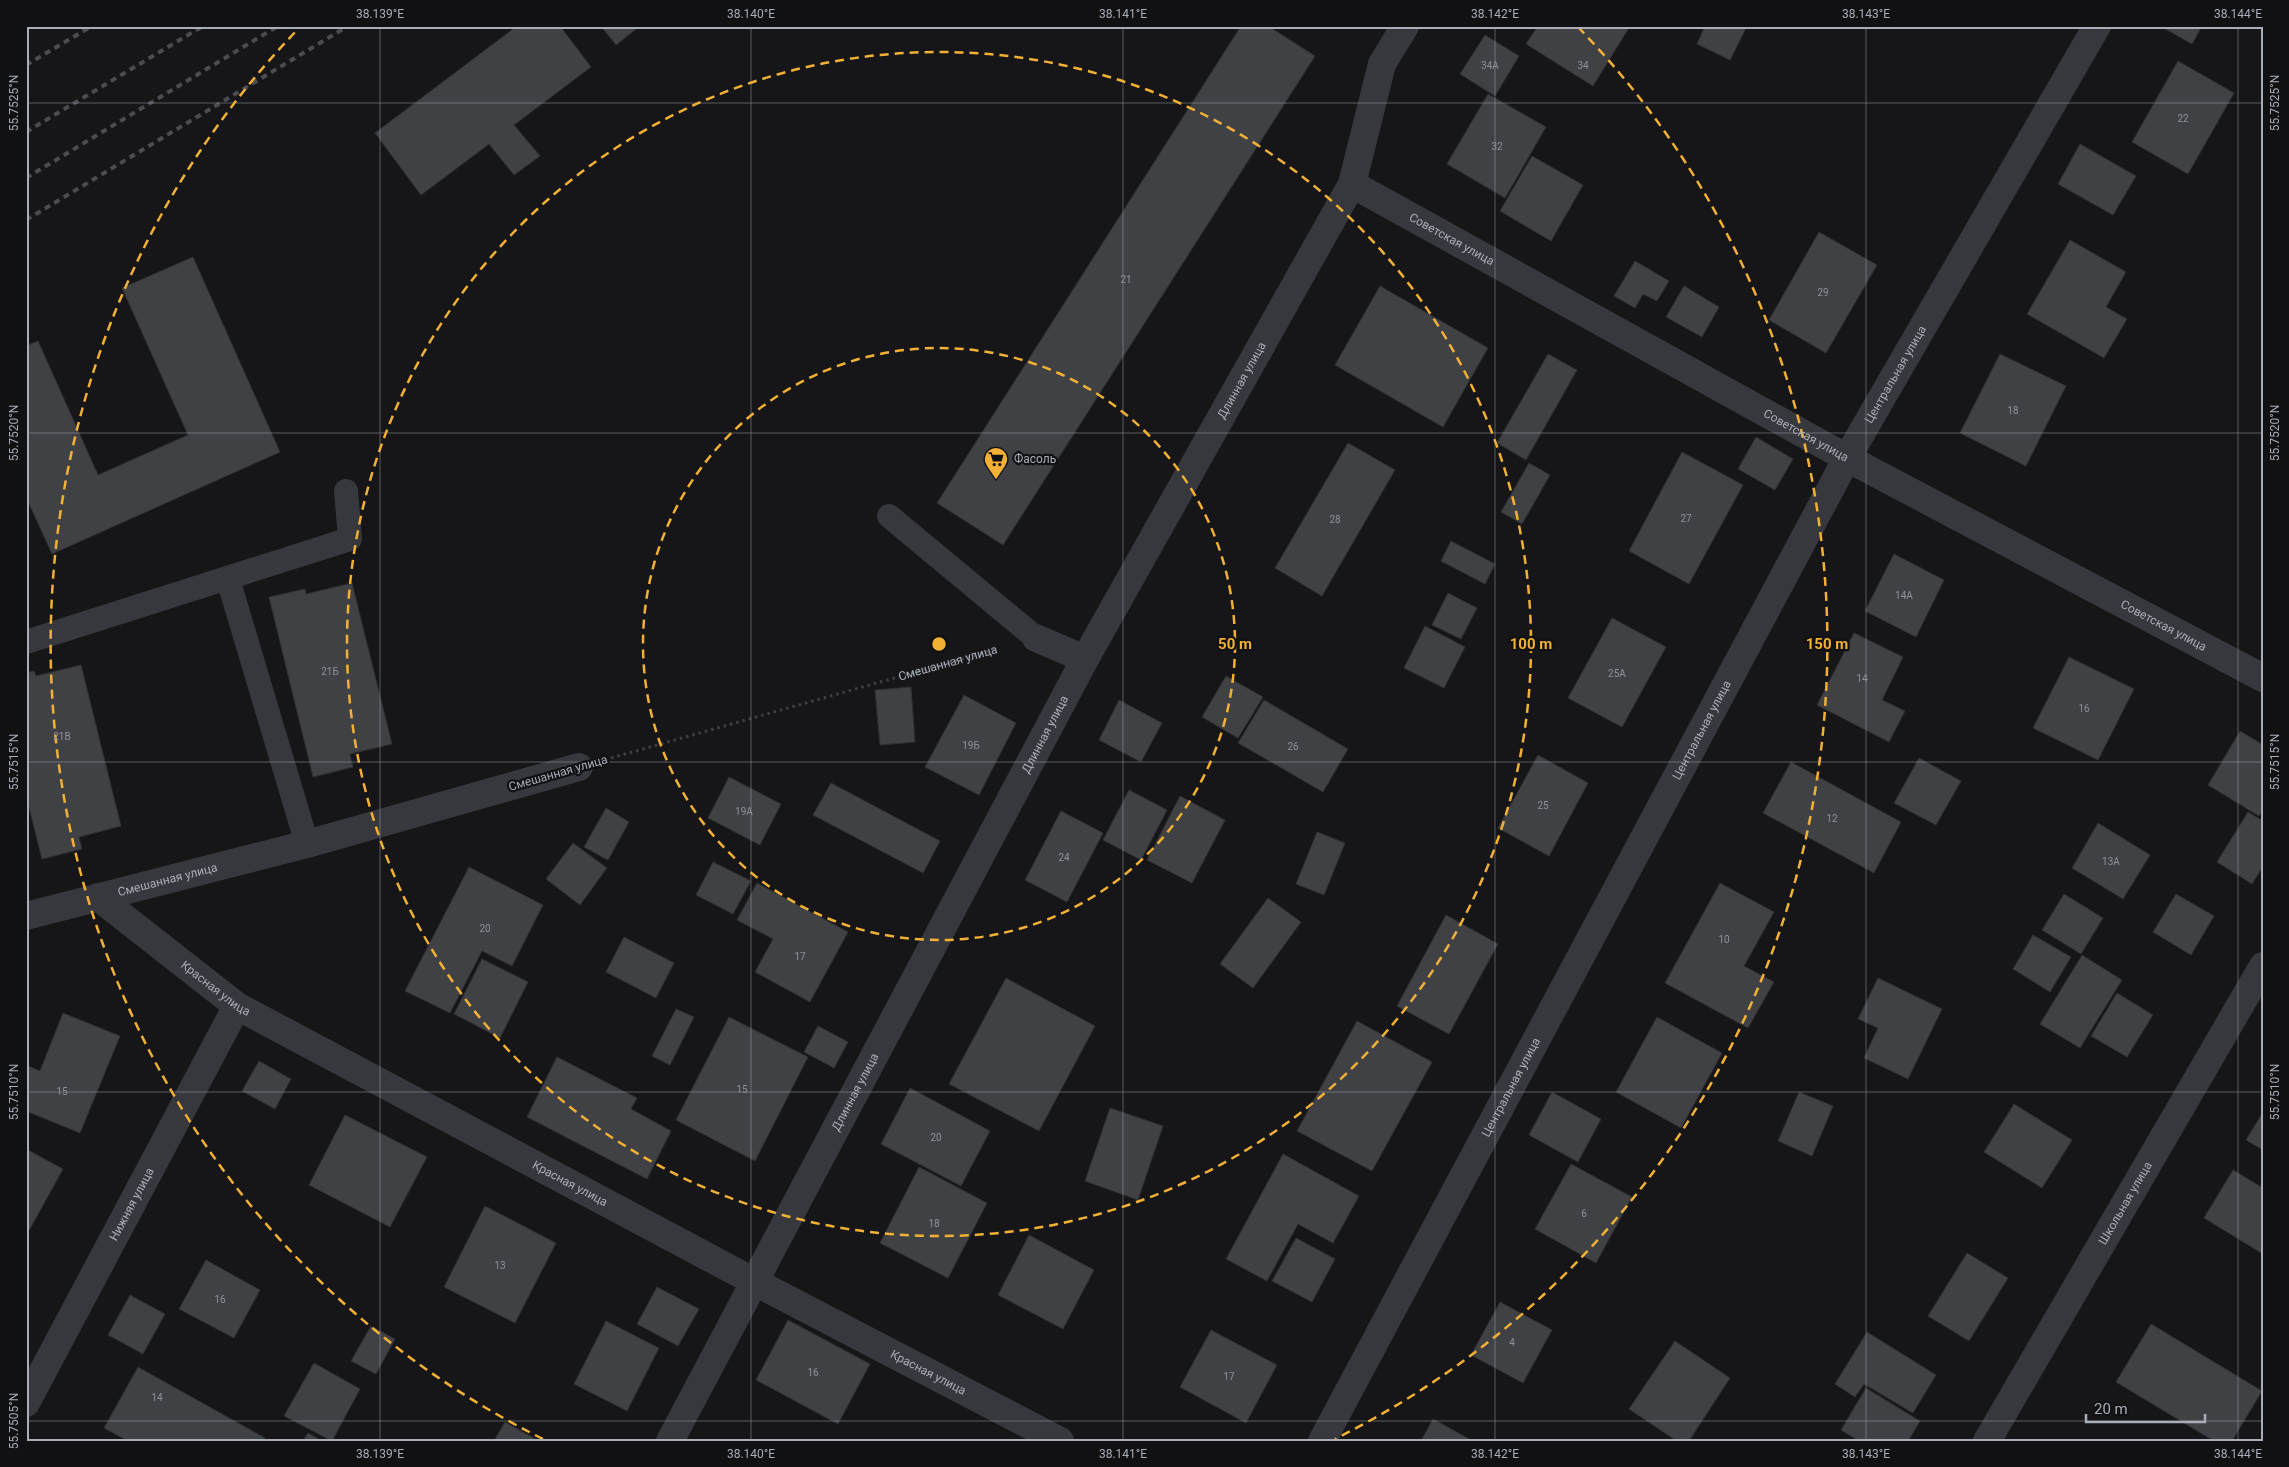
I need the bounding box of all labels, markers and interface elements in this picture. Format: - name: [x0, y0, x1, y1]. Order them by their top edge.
- text: 38.139°E: [356, 7, 404, 21]
- text: 38.140°E: [727, 7, 775, 21]
- text: 38.141°E: [1099, 7, 1147, 21]
- text: 38.142°E: [1471, 7, 1519, 21]
- text: 38.143°E: [1842, 7, 1890, 21]
- text: 38.144°E: [2214, 7, 2262, 21]
- house number: 34А: [1481, 60, 1499, 71]
- house number: 34: [1577, 60, 1589, 71]
- text: 55.7525°N: [7, 75, 21, 131]
- text: 55.7525°N: [2268, 75, 2282, 131]
- house number: 22: [2177, 113, 2189, 124]
- house number: 32: [1491, 141, 1503, 152]
- street label: Советская улица: [1407, 210, 1497, 268]
- house number: 21: [1120, 274, 1132, 285]
- house number: 29: [1817, 287, 1829, 298]
- street label: Центральная улица: [1862, 323, 1929, 426]
- street label: Длинная улица: [1215, 339, 1269, 421]
- text: 55.7520°N: [7, 405, 21, 461]
- house number: 18: [2007, 405, 2019, 416]
- text: 55.7520°N: [2268, 405, 2282, 461]
- street label: Советская улица: [1761, 406, 1851, 464]
- supermarket icon: Фасоль: [983, 446, 1009, 480]
- place label: Фасоль: [1014, 452, 1056, 466]
- house number: 27: [1680, 513, 1692, 524]
- house number: 28: [1329, 514, 1341, 525]
- house number: 14А: [1895, 590, 1913, 601]
- street label: Советская улица: [2118, 597, 2209, 654]
- centre of rings: [930, 635, 948, 653]
- text: 50 m: [1218, 635, 1252, 653]
- text: 100 m: [1510, 635, 1552, 653]
- text: 150 m: [1806, 635, 1848, 653]
- street label: Смешанная улица: [897, 642, 999, 684]
- house number: 21Б: [321, 666, 339, 677]
- house number: 25А: [1608, 668, 1626, 679]
- house number: 14: [1856, 673, 1868, 684]
- street label: Центральная улица: [1669, 678, 1734, 782]
- street label: Длинная улица: [1019, 693, 1071, 776]
- house number: 16: [2078, 703, 2090, 714]
- house number: 21В: [53, 731, 71, 742]
- text: 55.7515°N: [7, 734, 21, 790]
- text: 55.7515°N: [2268, 734, 2282, 790]
- house number: 19Б: [962, 740, 980, 751]
- house number: 26: [1287, 741, 1299, 752]
- street label: Смешанная улица: [507, 752, 609, 794]
- house number: 25: [1537, 800, 1549, 811]
- house number: 19А: [735, 806, 753, 817]
- house number: 12: [1826, 813, 1838, 824]
- house number: 24: [1058, 852, 1070, 863]
- house number: 13А: [2102, 856, 2120, 867]
- street label: Смешанная улица: [116, 860, 219, 899]
- house number: 20: [479, 923, 491, 934]
- house number: 10: [1718, 934, 1730, 945]
- house number: 17: [794, 951, 806, 962]
- street label: Красная улица: [178, 958, 253, 1019]
- street label: Центральная улица: [1479, 1035, 1543, 1139]
- street label: Длинная улица: [829, 1051, 881, 1133]
- text: 55.7510°N: [7, 1064, 21, 1120]
- text: 55.7510°N: [2268, 1064, 2282, 1120]
- house number: 15: [736, 1084, 748, 1095]
- house number: 15: [56, 1086, 68, 1097]
- house number: 20: [930, 1132, 942, 1143]
- street label: Красная улица: [530, 1158, 610, 1209]
- street label: Школьная улица: [2096, 1159, 2155, 1247]
- street label: Нижняя улица: [106, 1165, 157, 1243]
- house number: 6: [1581, 1208, 1587, 1219]
- house number: 18: [928, 1218, 940, 1229]
- house number: 13: [494, 1260, 506, 1271]
- house number: 16: [214, 1294, 226, 1305]
- house number: 4: [1509, 1337, 1515, 1348]
- street label: Красная улица: [888, 1347, 968, 1398]
- house number: 16: [807, 1367, 819, 1378]
- house number: 17: [1223, 1371, 1235, 1382]
- house number: 14: [151, 1392, 163, 1403]
- scale bar: [2086, 1392, 2205, 1424]
- text: 55.7505°N: [7, 1393, 21, 1449]
- text: 20 m: [2094, 1400, 2128, 1418]
- text: 38.139°E: [356, 1447, 404, 1461]
- text: 38.140°E: [727, 1447, 775, 1461]
- text: 38.141°E: [1099, 1447, 1147, 1461]
- text: 38.142°E: [1471, 1447, 1519, 1461]
- text: 38.143°E: [1842, 1447, 1890, 1461]
- text: 38.144°E: [2214, 1447, 2262, 1461]

